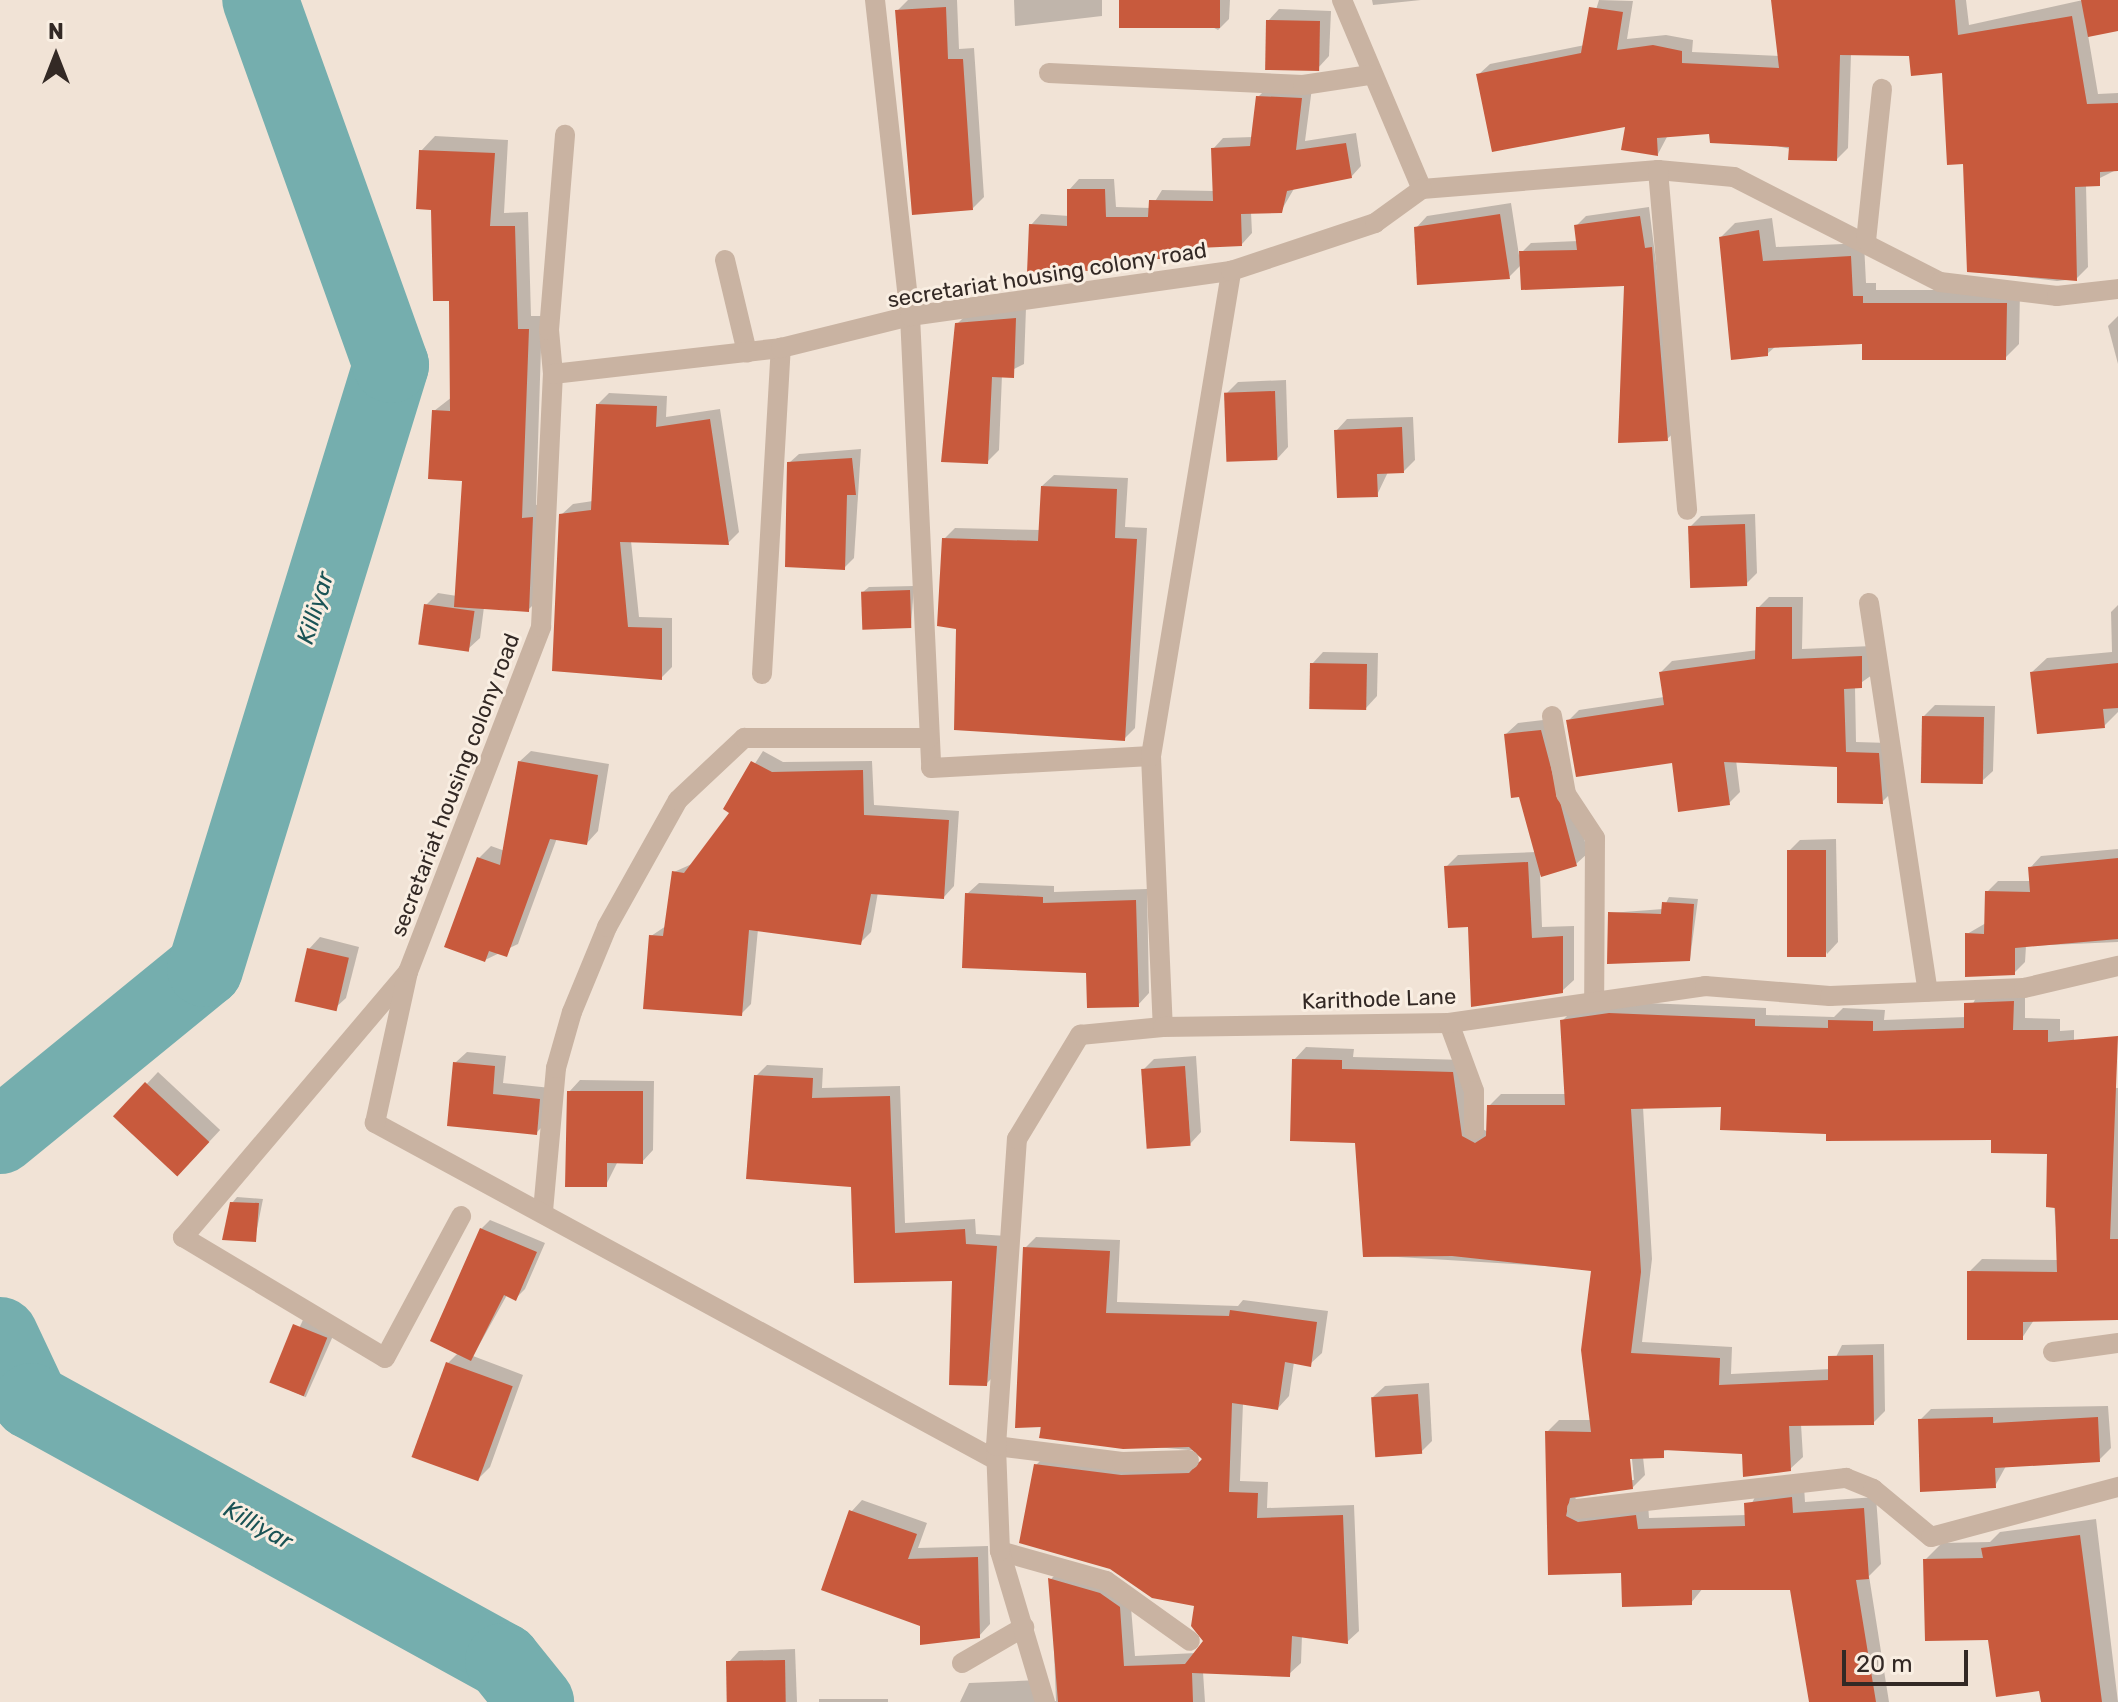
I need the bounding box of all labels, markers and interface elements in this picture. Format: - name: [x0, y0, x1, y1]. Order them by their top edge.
- north arrow: [16, 16, 96, 96]
- text: N: [48, 18, 64, 45]
- street label: secretariat housing colony road: [885, 237, 1209, 313]
- water label: Killiyar: [291, 568, 341, 648]
- street label: secretariat housing colony road: [385, 629, 525, 941]
- street label: Karithode Lane: [1301, 983, 1457, 1015]
- water label: Killiyar: [219, 1495, 297, 1557]
- scale bar: [1846, 1634, 1972, 1684]
- text: 20 m: [1856, 1650, 1913, 1678]

